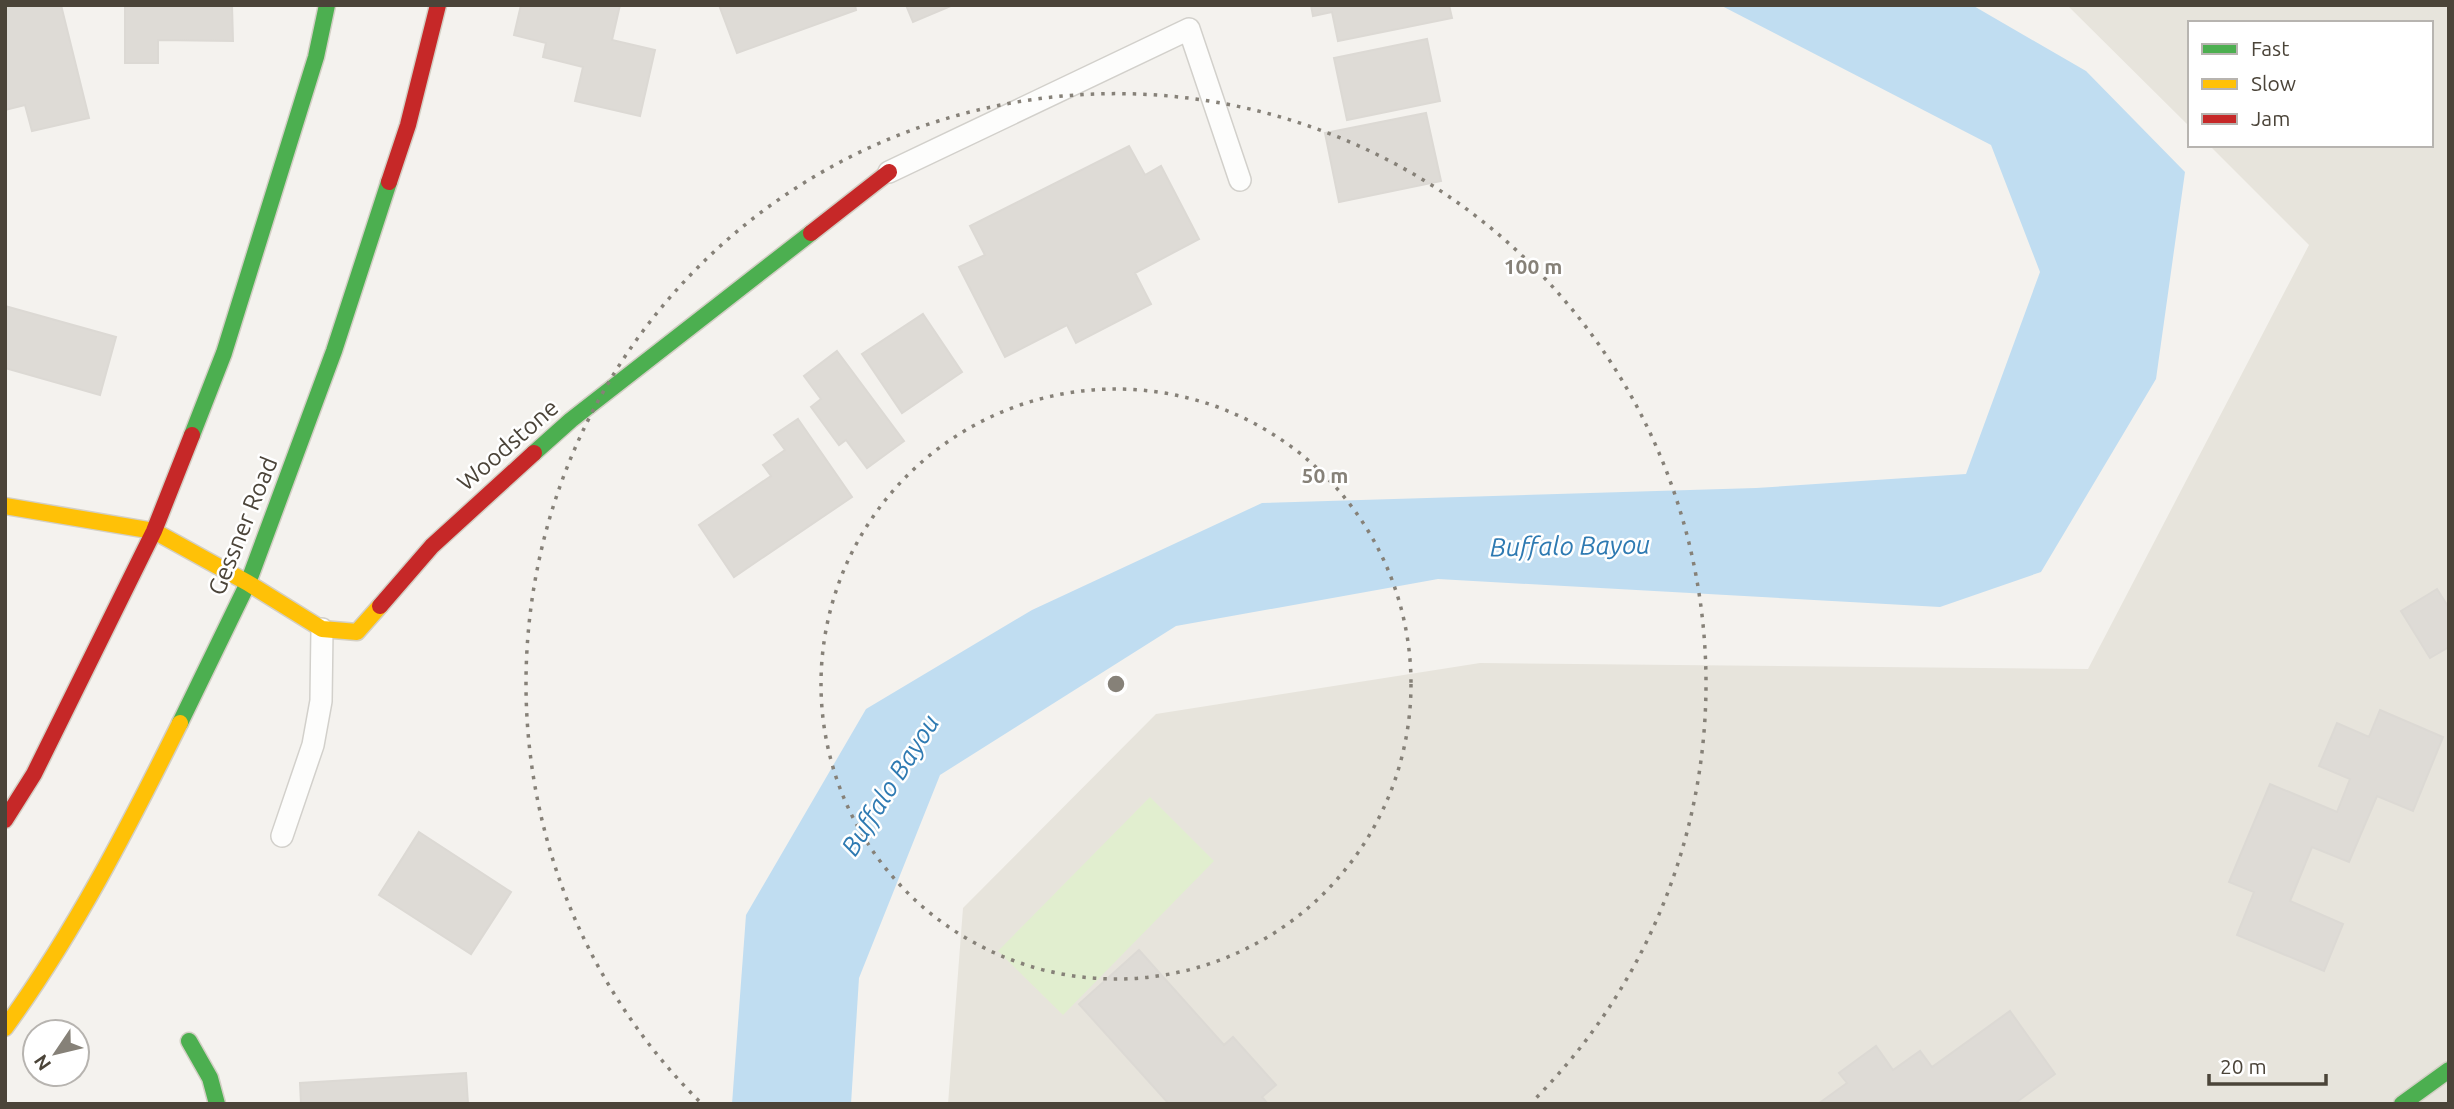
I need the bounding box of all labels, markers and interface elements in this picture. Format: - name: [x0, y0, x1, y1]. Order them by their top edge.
- legend: [2188, 21, 2433, 147]
- text: Fast: [2251, 36, 2289, 60]
- text: Slow: [2251, 71, 2296, 95]
- text: Jam: [2251, 106, 2290, 130]
- text: 100 m: [1504, 254, 1562, 278]
- street label: Woodstone: [452, 394, 564, 496]
- street label: Gessner Road: [203, 453, 283, 599]
- text: 50 m: [1302, 463, 1348, 487]
- water label: Buffalo Bayou: [1490, 530, 1650, 561]
- centre of rings: [1104, 672, 1128, 696]
- water label: Buffalo Bayou: [835, 709, 944, 860]
- north arrow: [21, 1018, 91, 1088]
- scale bar: [2209, 1042, 2326, 1086]
- text: N: [29, 1051, 55, 1075]
- text: 20 m: [2220, 1054, 2267, 1078]

